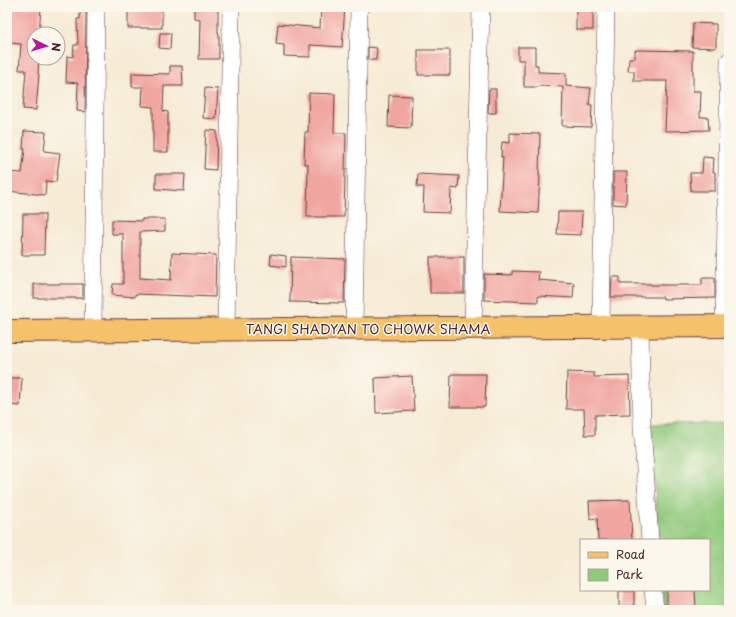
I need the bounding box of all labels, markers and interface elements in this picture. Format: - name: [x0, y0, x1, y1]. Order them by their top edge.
- north arrow: [26, 26, 66, 66]
- text: N: [48, 42, 65, 52]
- street label: TANGI SHADYAN TO CHOWK SHAMA: [246, 319, 490, 338]
- legend: [580, 539, 710, 591]
- text: Road: [616, 545, 645, 563]
- text: Park: [616, 565, 643, 583]

